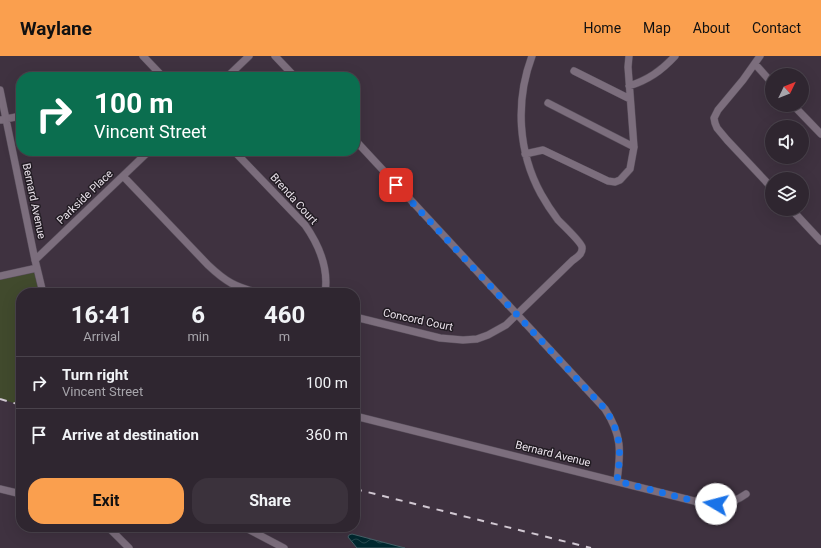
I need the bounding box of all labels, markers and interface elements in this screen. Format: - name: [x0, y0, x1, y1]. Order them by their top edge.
- text: Waylane: [20, 17, 92, 40]
- text: Home: [583, 20, 621, 36]
- text: Map: [643, 20, 671, 36]
- text: About: [693, 20, 730, 36]
- text: Contact: [752, 20, 801, 36]
- north arrow: [765, 68, 809, 112]
- map controls: [765, 68, 809, 216]
- text: 100 m: [94, 87, 173, 120]
- icon: right: [28, 88, 80, 140]
- button: sound: [765, 120, 809, 164]
- text: Vincent Street: [94, 121, 207, 142]
- street label: Bernard Avenue: [20, 162, 48, 240]
- street label: Parkside Place: [54, 167, 116, 227]
- pin: [379, 168, 413, 202]
- street label: Brenda Court: [268, 171, 321, 228]
- button: layers: [765, 172, 809, 216]
- icon: arrive: [385, 174, 407, 196]
- text: 16:41: [71, 301, 133, 329]
- text: 6: [191, 301, 205, 329]
- text: 460: [264, 301, 305, 329]
- street label: Concord Court: [382, 306, 455, 334]
- text: Arrival: [83, 329, 120, 344]
- text: min: [187, 329, 209, 344]
- text: m: [279, 329, 290, 344]
- text: Turn right: [62, 366, 128, 384]
- icon: right: [28, 372, 50, 394]
- text: 100 m: [306, 374, 348, 392]
- text: Vincent Street: [62, 384, 143, 399]
- icon: arrive: [28, 424, 50, 446]
- text: Arrive at destination: [62, 426, 199, 444]
- text: 360 m: [306, 426, 348, 444]
- street label: Bernard Avenue: [514, 438, 592, 470]
- button: Exit: [28, 478, 184, 524]
- button: Share: [192, 478, 348, 524]
- position arrow: [695, 483, 737, 525]

